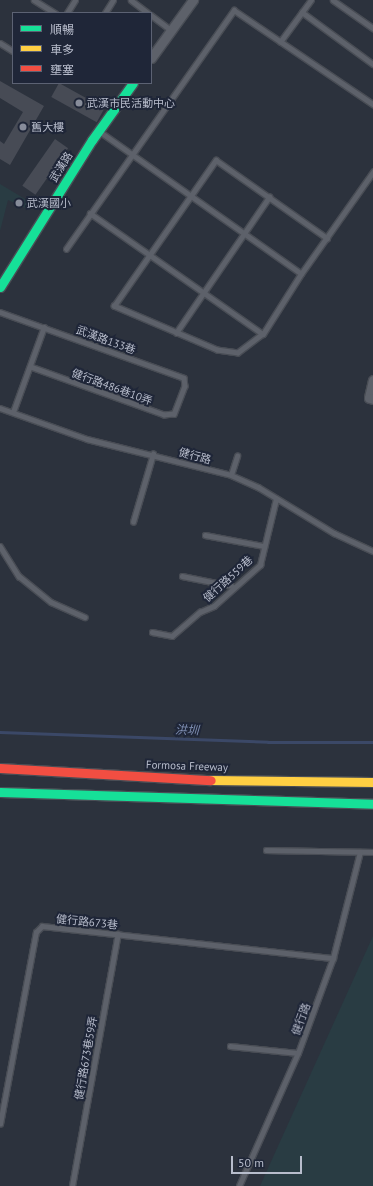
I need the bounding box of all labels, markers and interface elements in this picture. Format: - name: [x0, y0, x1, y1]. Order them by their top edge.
- legend: [12, 12, 152, 84]
- text: 順暢: [50, 22, 74, 37]
- text: 車多: [50, 42, 74, 57]
- text: 壅塞: [50, 62, 74, 77]
- place label: 武漢市民活動中心: [87, 96, 175, 110]
- marker: 武漢市民活動中心: [74, 98, 84, 108]
- place label: 舊大樓: [31, 120, 64, 134]
- marker: 舊大樓: [18, 122, 28, 132]
- street label: 武漢路: [47, 150, 75, 184]
- place label: 武漢國小: [27, 196, 71, 210]
- marker: 武漢國小: [14, 198, 24, 208]
- street label: 武漢路133巷: [75, 323, 137, 357]
- street label: 健行路486巷10弄: [70, 366, 154, 408]
- street label: 健行路: [177, 445, 213, 467]
- street label: 健行路559巷: [201, 553, 255, 605]
- water label: 洪圳: [175, 722, 199, 738]
- street label: Formosa Freeway: [146, 758, 228, 774]
- street label: 健行路673巷: [55, 912, 119, 932]
- street label: 健行路: [289, 1001, 313, 1037]
- street label: 健行路673巷59弄: [72, 1015, 100, 1101]
- scale bar: [233, 1148, 304, 1174]
- text: 50 m: [238, 1155, 264, 1170]

